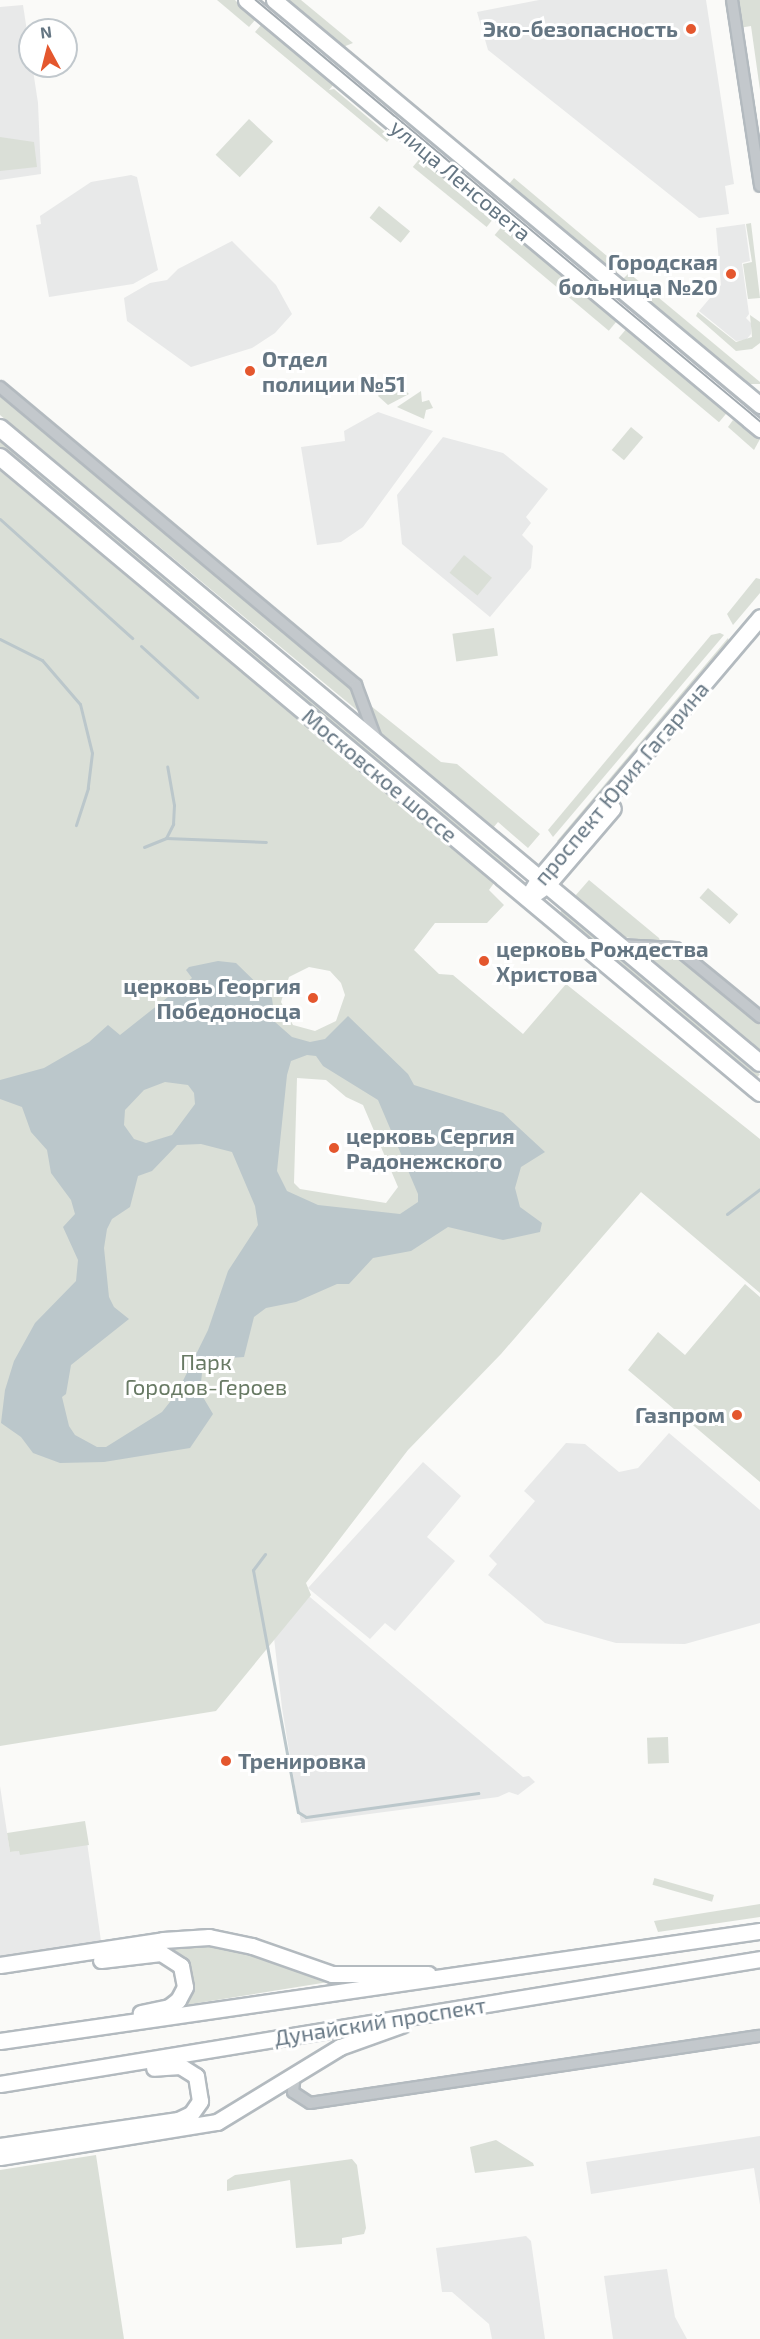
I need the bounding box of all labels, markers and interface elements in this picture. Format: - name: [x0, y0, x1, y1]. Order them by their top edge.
- place label: Эко-безопасность: [483, 16, 678, 42]
- north arrow: [18, 18, 78, 78]
- marker: Эко-безопасность: [682, 20, 700, 38]
- text: N: [39, 21, 53, 42]
- street label: улица Ленсовета: [385, 114, 537, 246]
- place label: Городская больница №20: [558, 248, 718, 300]
- marker: Городская больница №20: [722, 265, 740, 283]
- place label: Отдел полиции №51: [262, 345, 406, 396]
- marker: Отдел полиции №51: [243, 364, 257, 378]
- street label: проспект Юрия Гагарина: [528, 676, 714, 890]
- street label: Московское шоссе: [297, 702, 463, 848]
- place label: церковь Рождества Христова: [496, 935, 709, 986]
- marker: церковь Рождества Христова: [477, 954, 491, 968]
- place label: церковь Георгия Победоносца: [123, 972, 301, 1023]
- marker: церковь Георгия Победоносца: [306, 991, 320, 1005]
- place label: церковь Сергия Радонежского: [346, 1122, 515, 1174]
- marker: церковь Сергия Радонежского: [327, 1141, 341, 1155]
- park label: Парк Городов-Героев: [125, 1348, 287, 1400]
- place label: Газпром: [635, 1402, 725, 1428]
- marker: Газпром: [730, 1408, 744, 1422]
- place label: Тренировка: [238, 1748, 366, 1774]
- marker: Тренировка: [219, 1754, 233, 1768]
- street label: Дунайский проспект: [272, 1991, 488, 2051]

